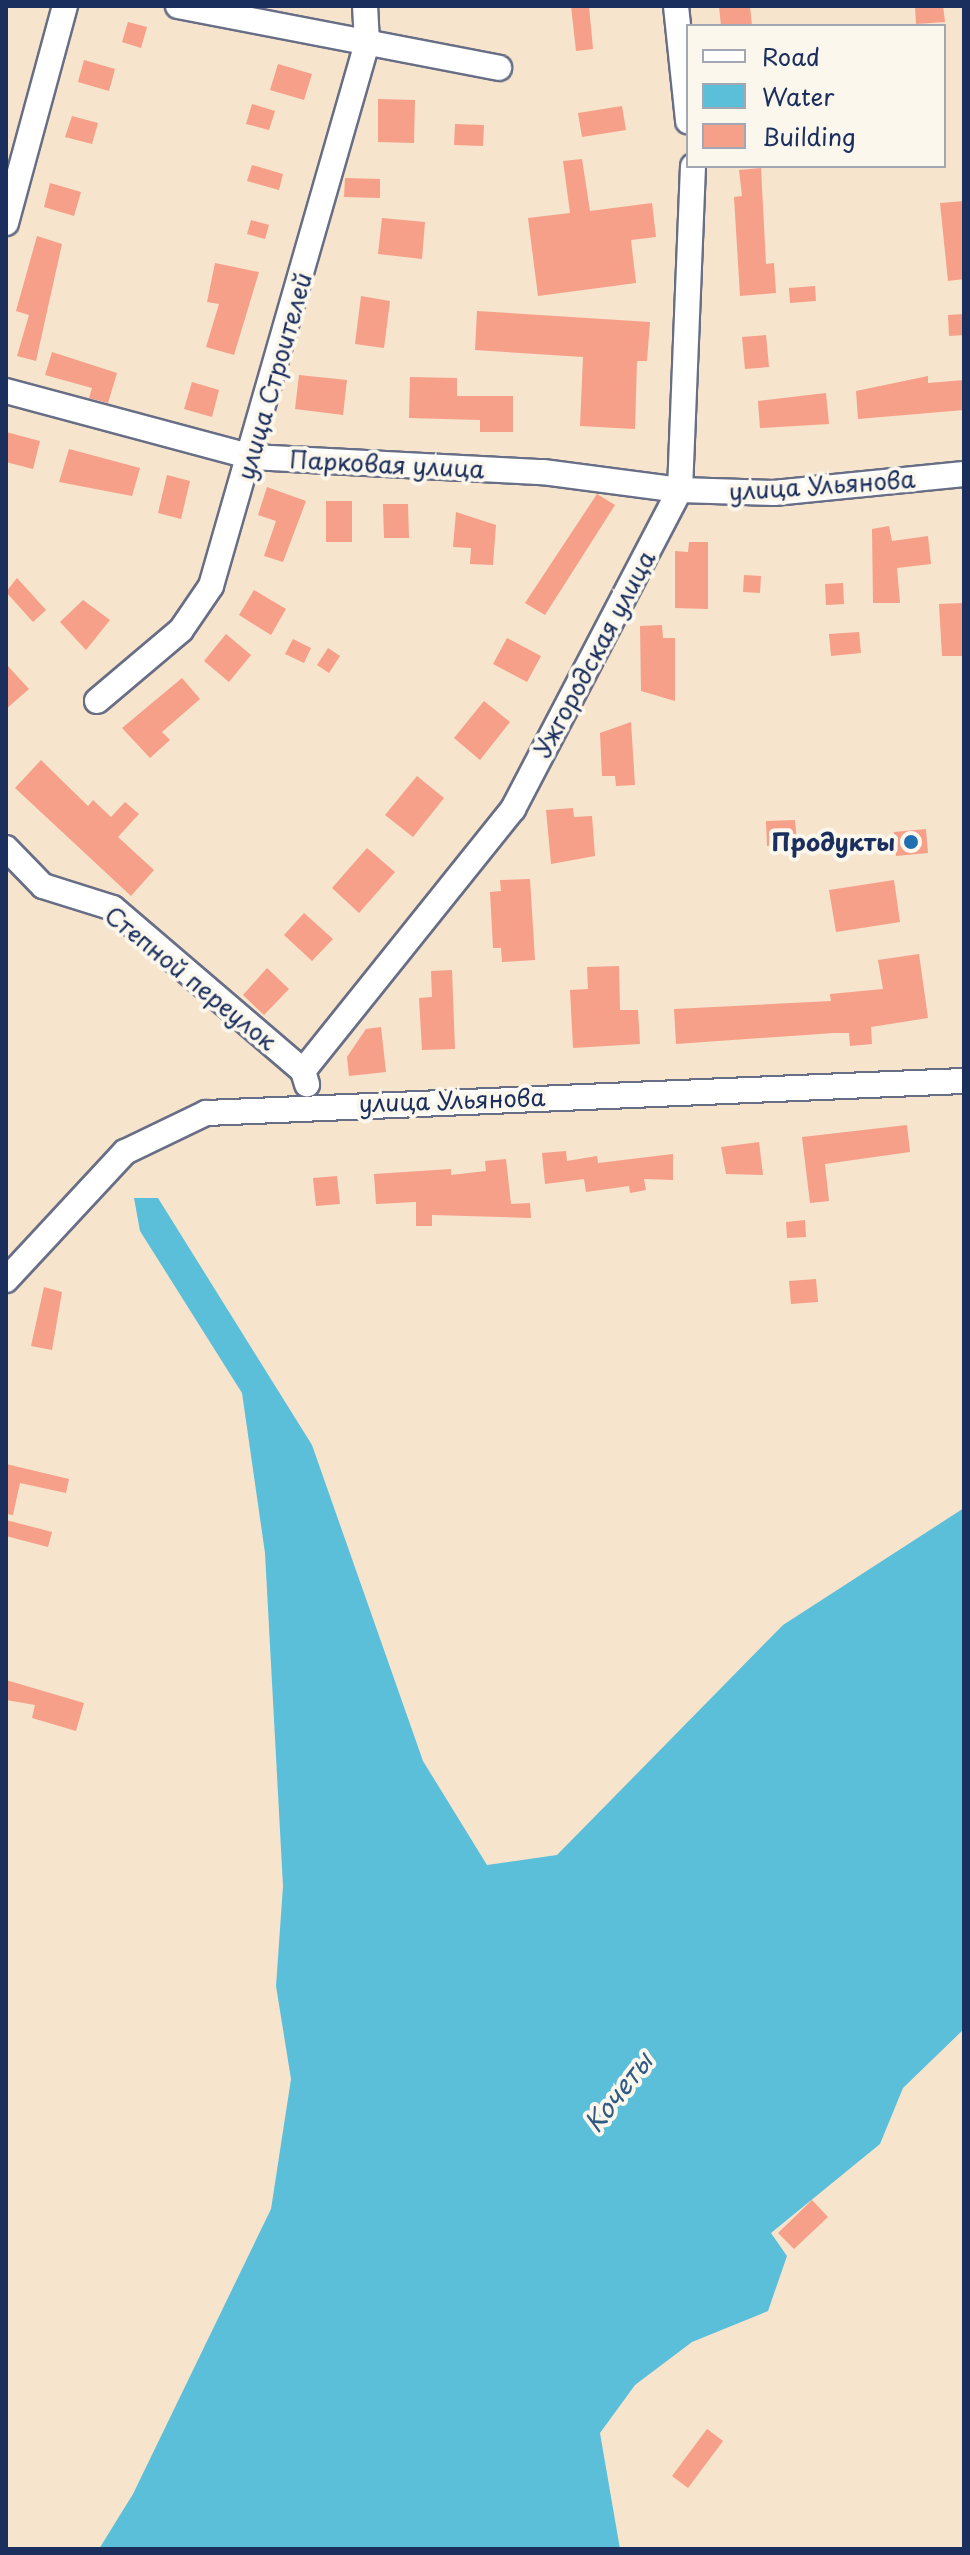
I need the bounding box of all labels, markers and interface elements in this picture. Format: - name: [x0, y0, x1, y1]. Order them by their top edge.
- legend: [686, 24, 946, 168]
- text: Road: [762, 38, 820, 74]
- text: Water: [762, 78, 834, 114]
- text: Building: [762, 118, 856, 154]
- street label: улица Строителей: [230, 268, 318, 484]
- street label: Парковая улица: [288, 444, 486, 484]
- street label: улица Ульянова: [727, 464, 917, 506]
- street label: Ужгородская улица: [527, 545, 661, 763]
- place label: Продукты: [771, 828, 895, 856]
- marker: Продукты: [902, 833, 920, 851]
- street label: Степной переулок: [99, 900, 283, 1056]
- street label: улица Ульянова: [357, 1082, 547, 1118]
- water label: Кочеты: [577, 2046, 659, 2138]

